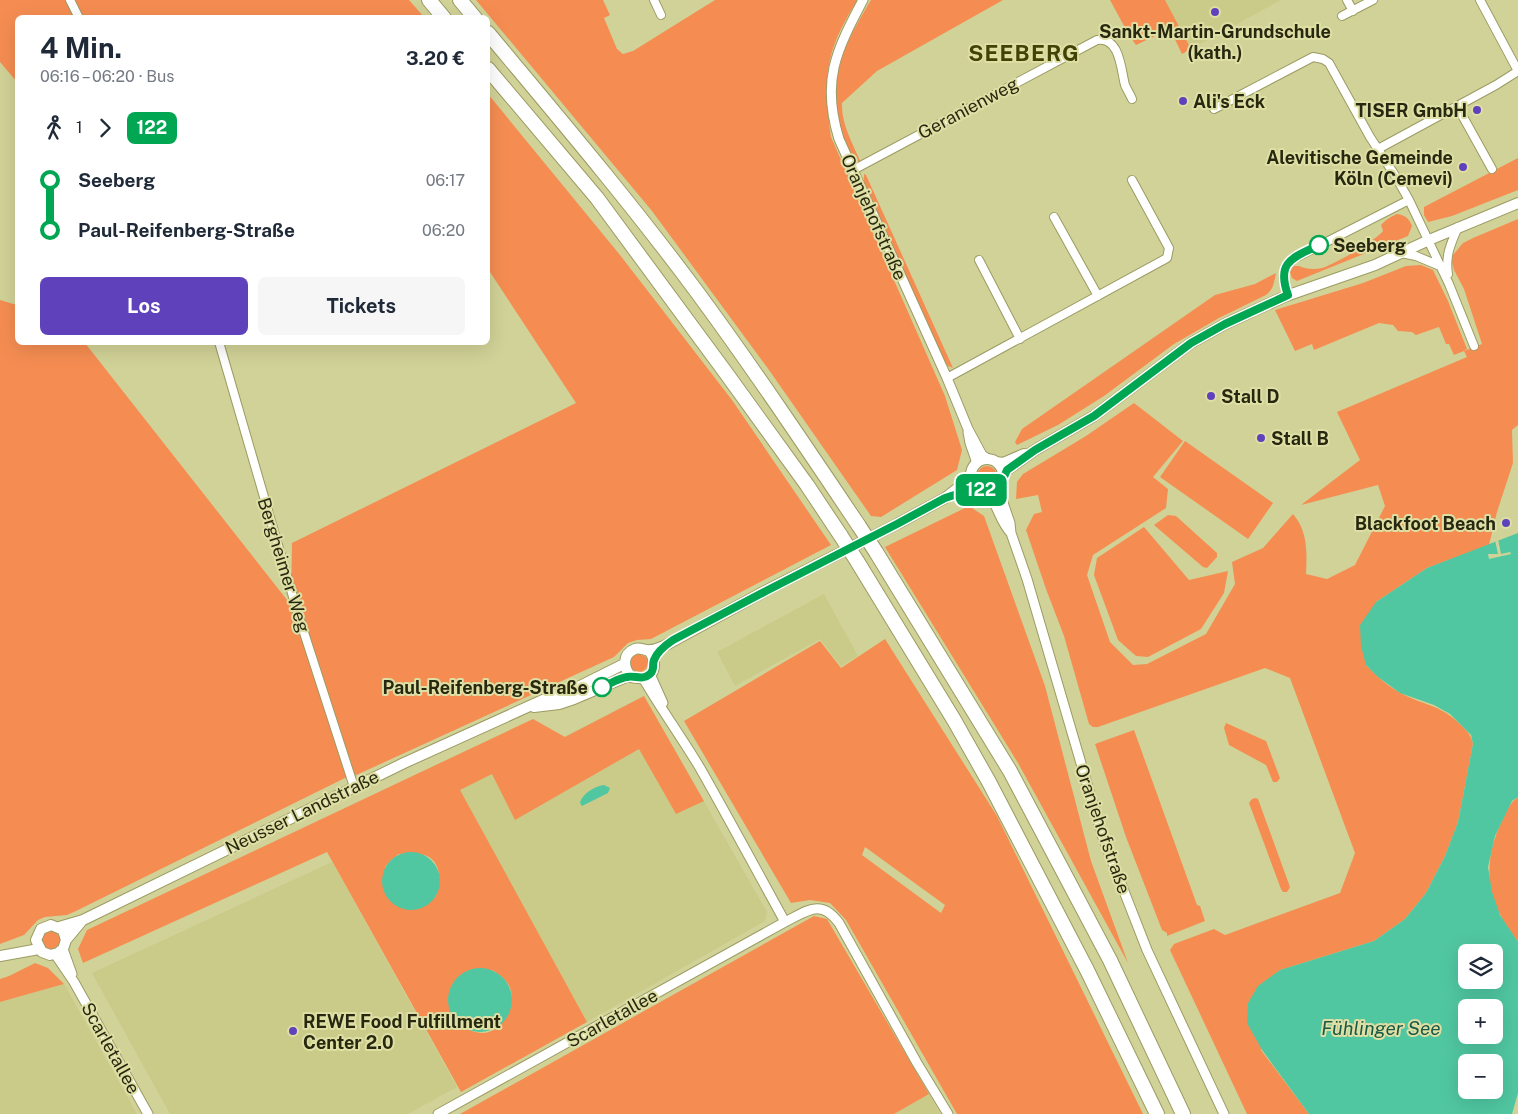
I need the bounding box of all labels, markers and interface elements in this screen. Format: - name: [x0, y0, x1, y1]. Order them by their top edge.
- marker: Sankt-Martin-Grundschule (kath.): [1209, 6, 1221, 18]
- place label: Sankt-Martin-Grundschule (kath.): [1099, 21, 1331, 63]
- text: 4 Min.: [40, 31, 122, 64]
- district label: SEEBERG: [968, 40, 1080, 66]
- text: 3.20 €: [406, 47, 465, 69]
- text: 06:16 – 06:20 · Bus: [40, 67, 174, 86]
- street label: Geranienweg: [914, 73, 1022, 143]
- place label: Ali's Eck: [1193, 91, 1266, 112]
- marker: Ali's Eck: [1177, 95, 1189, 107]
- place label: TISER GmbH: [1356, 100, 1467, 121]
- marker: TISER GmbH: [1471, 104, 1483, 116]
- icon: walk: [40, 114, 68, 142]
- icon: forward: [91, 114, 119, 142]
- text: 122: [137, 117, 167, 138]
- text: 1: [76, 118, 83, 137]
- place label: Alevitische Gemeinde Köln (Cemevi): [1266, 147, 1453, 189]
- street label: Oranjehofstraße: [837, 151, 911, 283]
- marker: Alevitische Gemeinde Köln (Cemevi): [1457, 161, 1469, 173]
- text: Seeberg: [78, 169, 155, 191]
- text: 06:17: [426, 171, 465, 190]
- text: Paul-Reifenberg-Straße: [78, 219, 295, 241]
- text: 06:20: [422, 221, 465, 240]
- marker: Seeberg: [1309, 235, 1329, 255]
- place label: Seeberg: [1333, 235, 1406, 256]
- button: Los: [40, 277, 248, 335]
- button: Tickets: [258, 277, 465, 335]
- place label: Stall D: [1221, 386, 1279, 407]
- marker: Stall D: [1205, 390, 1217, 402]
- place label: Stall B: [1271, 428, 1329, 449]
- marker: Stall B: [1255, 432, 1267, 444]
- line badge: 122: [952, 474, 1010, 506]
- text: 122: [966, 479, 996, 500]
- street label: Bergheimer Weg: [254, 495, 314, 635]
- place label: Blackfoot Beach: [1355, 513, 1496, 534]
- marker: Blackfoot Beach: [1500, 517, 1512, 529]
- place label: Paul-Reifenberg-Straße: [383, 677, 588, 698]
- marker: Paul-Reifenberg-Straße: [592, 677, 612, 697]
- street label: Oranjehofstraße: [1071, 761, 1135, 897]
- street label: Neusser Landstraße: [222, 766, 382, 858]
- map controls: [1458, 944, 1503, 1099]
- button: layers: [1458, 944, 1503, 989]
- street label: Scarletallee: [563, 984, 661, 1052]
- street label: Scarletallee: [77, 999, 145, 1097]
- button: +: [1458, 999, 1503, 1044]
- place label: REWE Food Fulfillment Center 2.0: [303, 1011, 501, 1053]
- water label: Fühlinger See: [1321, 1017, 1441, 1039]
- marker: REWE Food Fulfillment Center 2.0: [287, 1025, 299, 1037]
- button: −: [1458, 1054, 1503, 1099]

